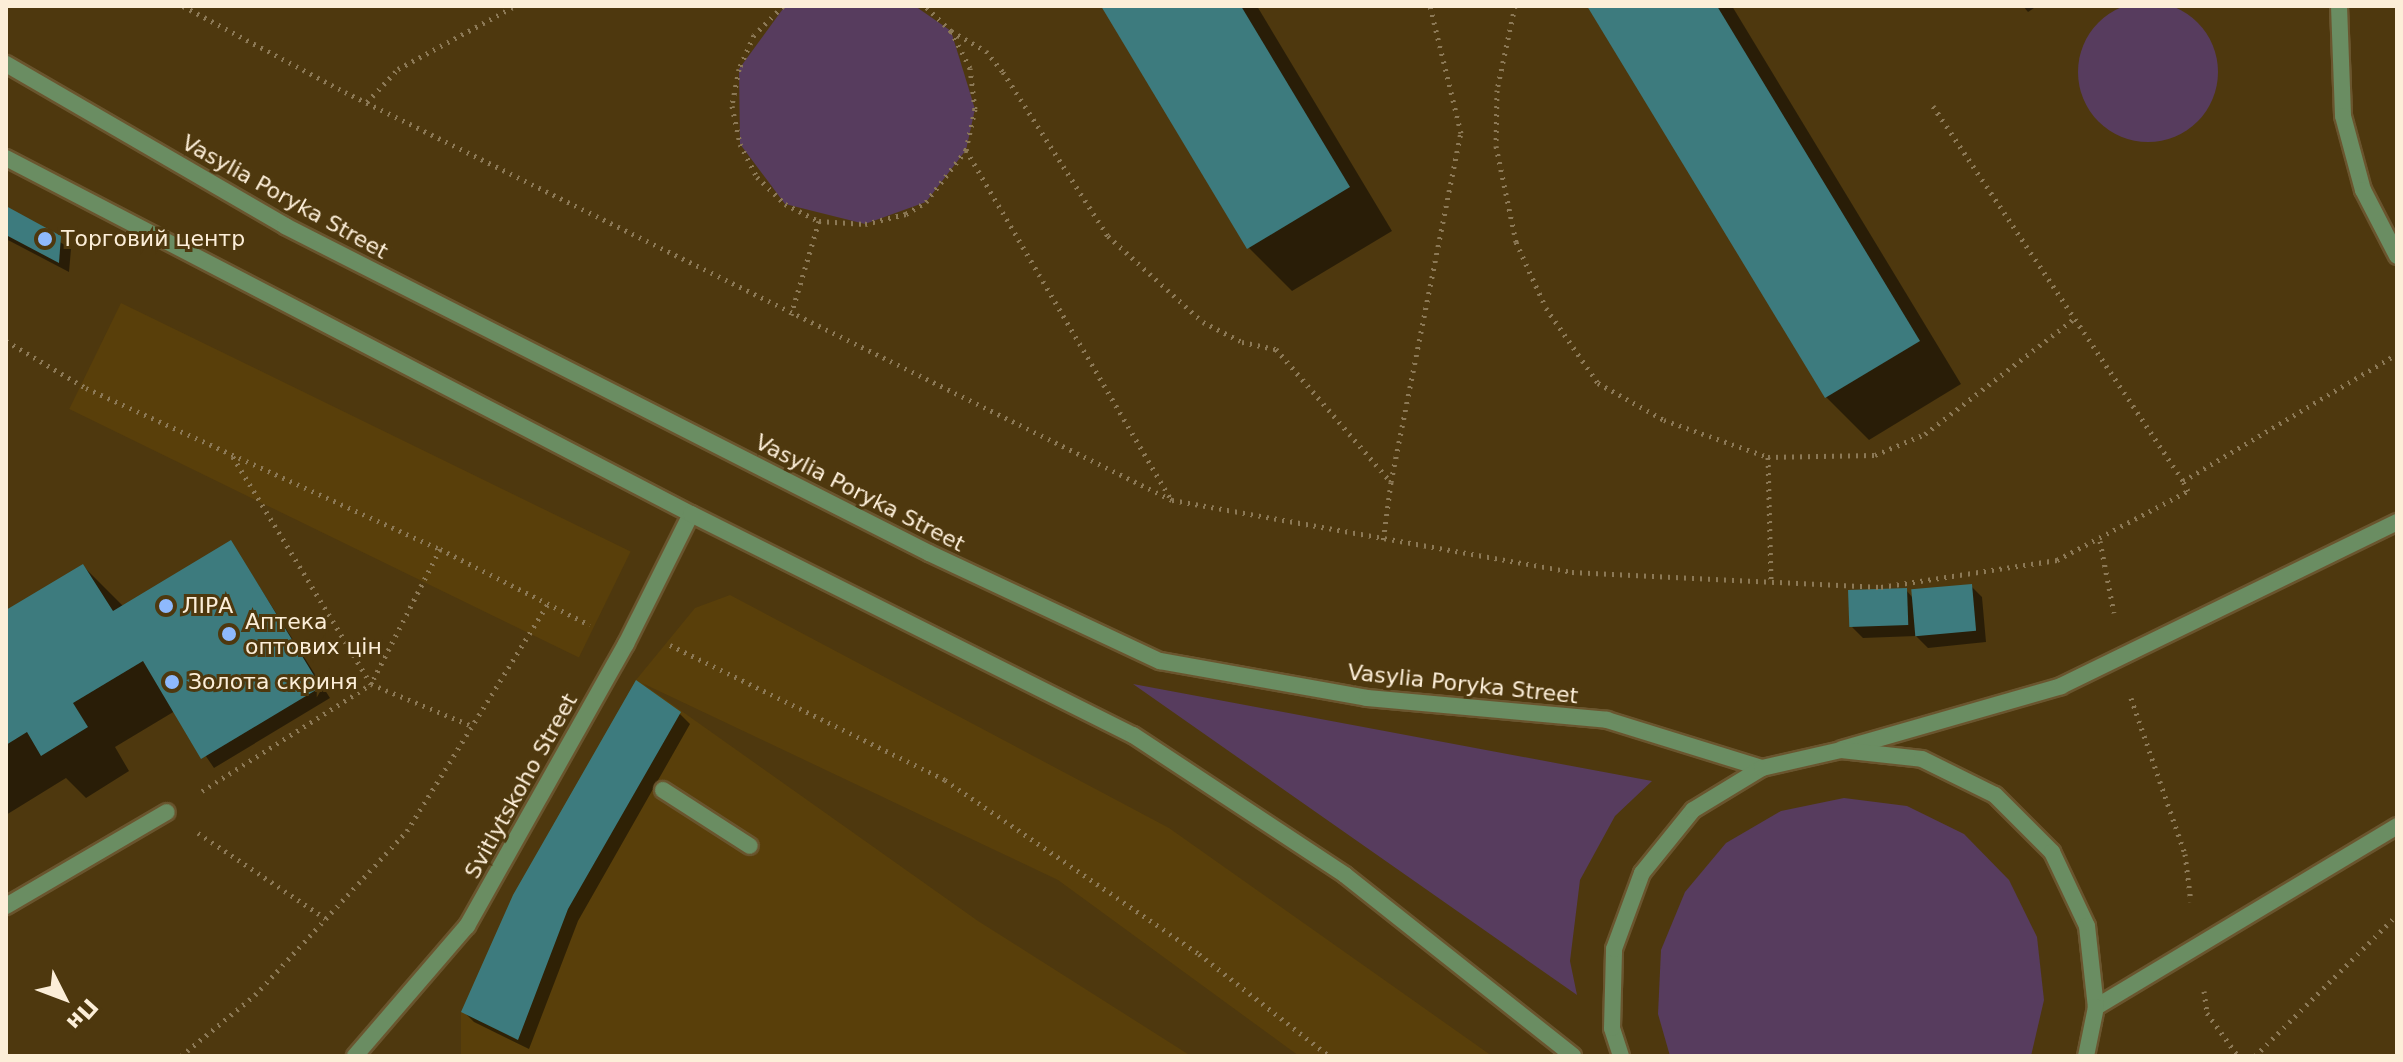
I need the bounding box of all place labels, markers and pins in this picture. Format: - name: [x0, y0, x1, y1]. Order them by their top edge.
- place label: Торговий центр: [61, 226, 245, 252]
- marker: Торговий центр: [36, 230, 54, 248]
- place label: ЛІРА: [182, 593, 233, 619]
- marker: ЛІРА: [157, 597, 175, 615]
- place label: Аптека оптових цін: [245, 608, 382, 660]
- marker: Аптека оптових цін: [220, 625, 238, 643]
- place label: Золота скриня: [188, 669, 358, 695]
- marker: Золота скриня: [163, 673, 181, 691]

